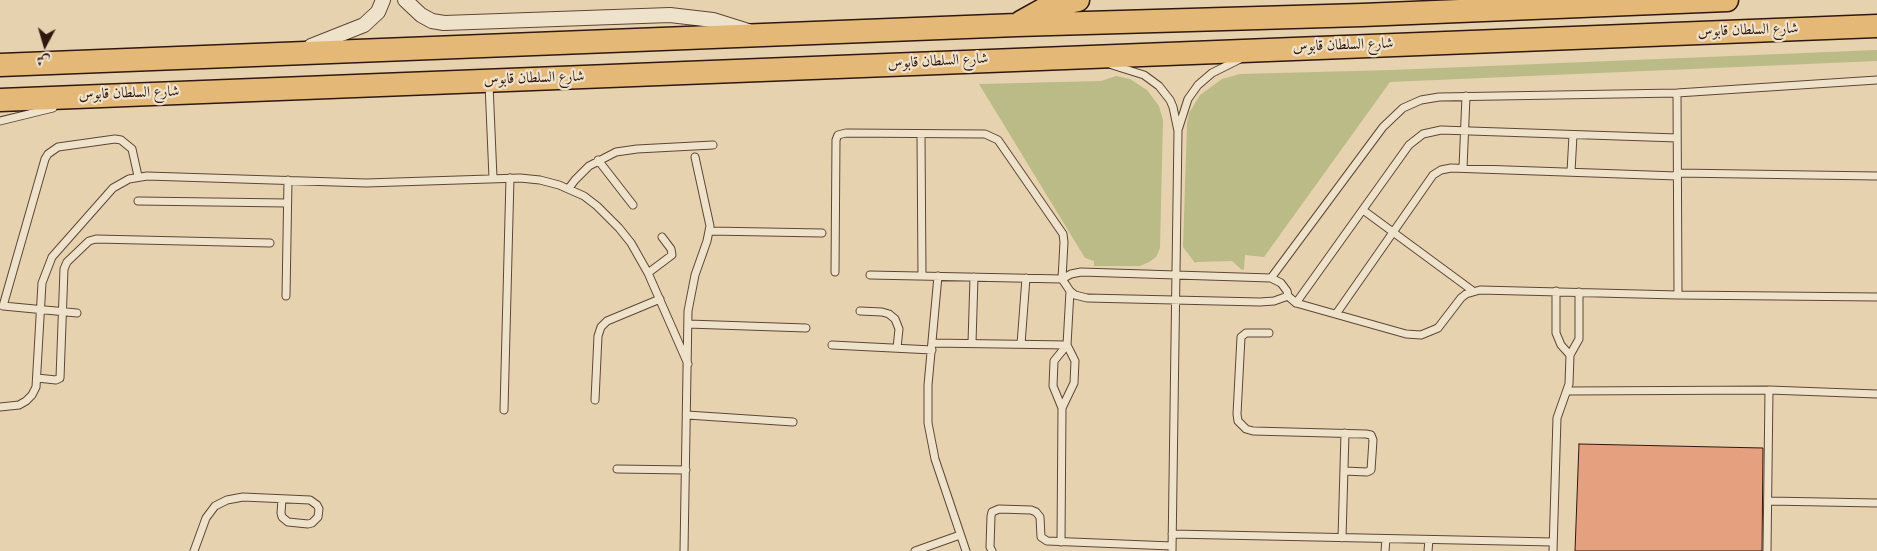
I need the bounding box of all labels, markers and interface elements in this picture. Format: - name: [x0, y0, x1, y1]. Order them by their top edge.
- north arrow: [20, 20, 70, 70]
- street label: شارع السلطان قابوس: [1697, 20, 1799, 42]
- street label: شارع السلطان قابوس: [1292, 35, 1394, 57]
- street label: شارع السلطان قابوس: [887, 50, 989, 74]
- text: ش: [36, 51, 51, 70]
- street label: شارع السلطان قابوس: [483, 68, 585, 90]
- street label: شارع السلطان قابوس: [78, 83, 180, 105]

